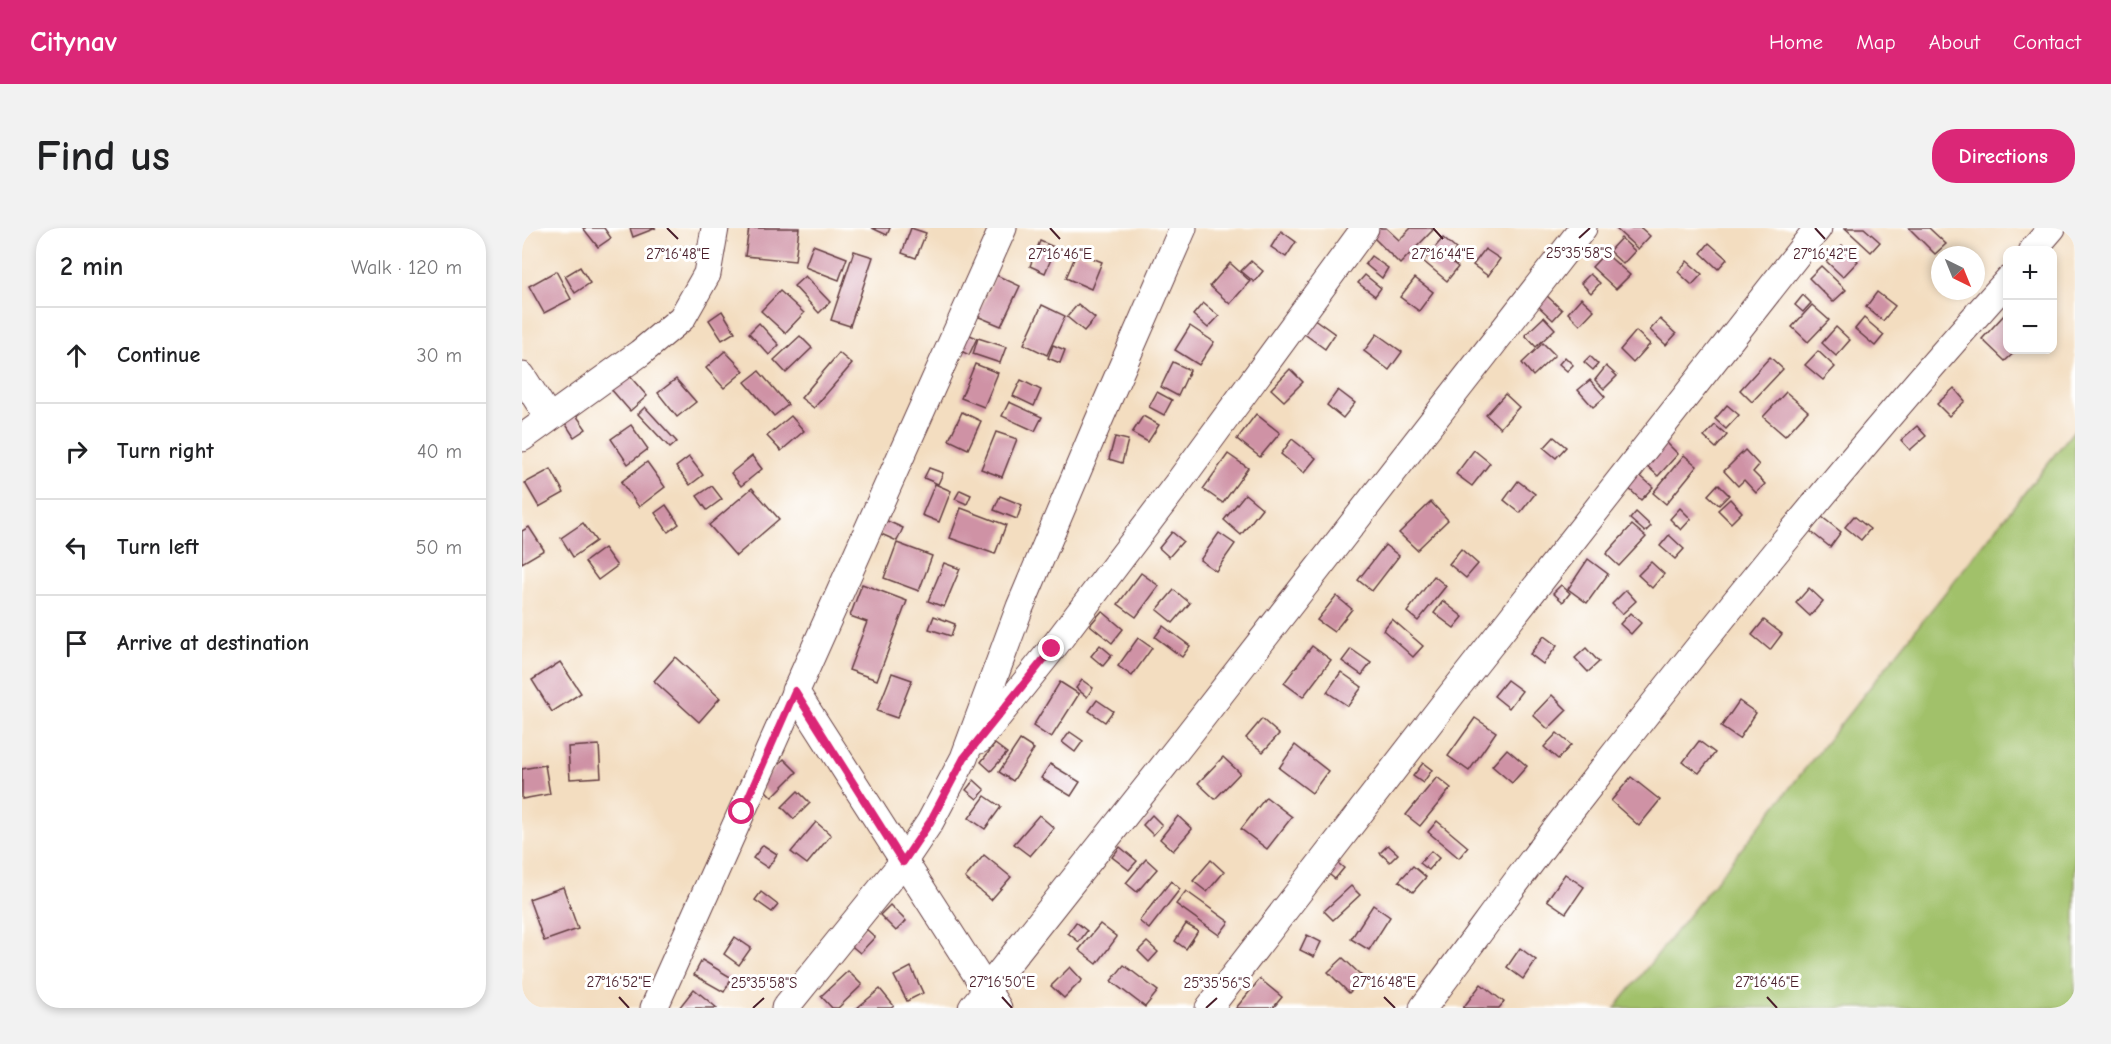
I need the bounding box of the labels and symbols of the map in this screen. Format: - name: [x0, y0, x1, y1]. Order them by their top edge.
- text: 25°35'58"S: [1546, 244, 1612, 262]
- text: 27°16'48"E: [646, 245, 710, 263]
- text: 27°16'46"E: [1028, 245, 1092, 263]
- text: 27°16'44"E: [1411, 245, 1475, 263]
- text: 27°16'42"E: [1793, 245, 1857, 263]
- north arrow: [1931, 246, 1985, 300]
- route end: [1038, 635, 1064, 661]
- route start: [728, 798, 754, 824]
- text: 27°16'52"E: [587, 973, 651, 991]
- text: 27°16'50"E: [969, 973, 1035, 991]
- text: 27°16'48"E: [1352, 973, 1416, 991]
- text: 27°16'46"E: [1735, 973, 1799, 991]
- text: 25°35'58"S: [731, 974, 797, 992]
- text: 25°35'56"S: [1183, 974, 1251, 992]

